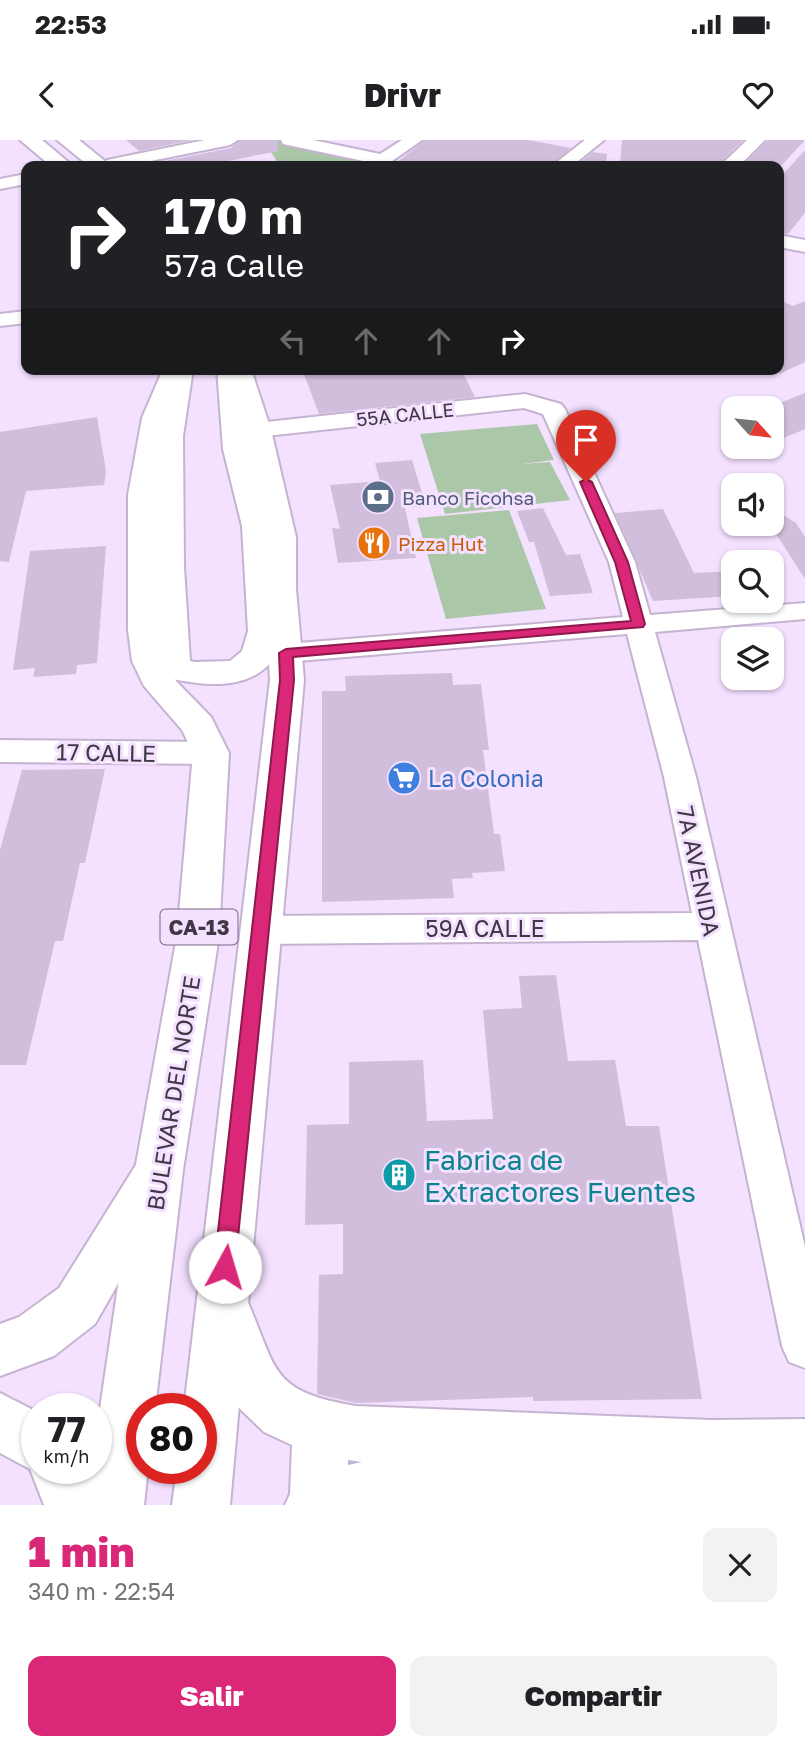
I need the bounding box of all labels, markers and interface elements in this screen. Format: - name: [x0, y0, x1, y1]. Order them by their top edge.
- text: 22:53: [35, 9, 107, 40]
- icon: back: [28, 76, 66, 114]
- text: Drivr: [364, 76, 441, 114]
- icon: heart: [739, 76, 777, 114]
- text: 170 m: [164, 186, 303, 245]
- icon: right: [49, 189, 140, 280]
- text: 57a Calle: [164, 246, 304, 284]
- icon: left: [274, 322, 312, 360]
- icon: ahead: [347, 322, 385, 360]
- icon: ahead: [420, 322, 458, 360]
- icon: right: [493, 322, 531, 360]
- north arrow: [721, 396, 784, 458]
- map controls: [721, 396, 784, 690]
- street label: 55A CALLE: [355, 397, 455, 431]
- pin: [556, 410, 616, 482]
- icon: arrive: [567, 421, 605, 459]
- button: sound: [721, 473, 784, 536]
- bank icon: Banco Ficohsa: [359, 478, 397, 516]
- place label: Banco Ficohsa: [402, 486, 534, 509]
- restaurant icon: Pizza Hut: [355, 524, 393, 562]
- place label: Pizza Hut: [398, 532, 484, 555]
- button: search: [721, 550, 784, 613]
- button: layers: [721, 627, 784, 690]
- street label: 17 CALLE: [56, 737, 156, 767]
- supermarket icon: La Colonia: [385, 759, 423, 797]
- place label: La Colonia: [428, 764, 544, 792]
- street label: 7A AVENIDA: [672, 804, 726, 938]
- road number: CA-13: [160, 910, 238, 944]
- street label: 59A CALLE: [425, 914, 545, 942]
- street label: BULEVAR DEL NORTE: [141, 974, 205, 1212]
- place label: Fabrica de Extractores Fuentes: [424, 1143, 696, 1208]
- building icon: Fabrica de Extractores Fuentes: [380, 1156, 418, 1194]
- position arrow: [188, 1230, 262, 1304]
- speed limit sign: 80: [126, 1393, 217, 1484]
- text: 77: [47, 1408, 86, 1450]
- text: km/h: [44, 1445, 89, 1467]
- text: 1 min: [28, 1526, 135, 1576]
- button: close: [703, 1528, 777, 1602]
- text: 340 m · 22:54: [28, 1577, 175, 1605]
- button: Salir: [28, 1656, 396, 1736]
- button: Compartir: [410, 1656, 777, 1736]

